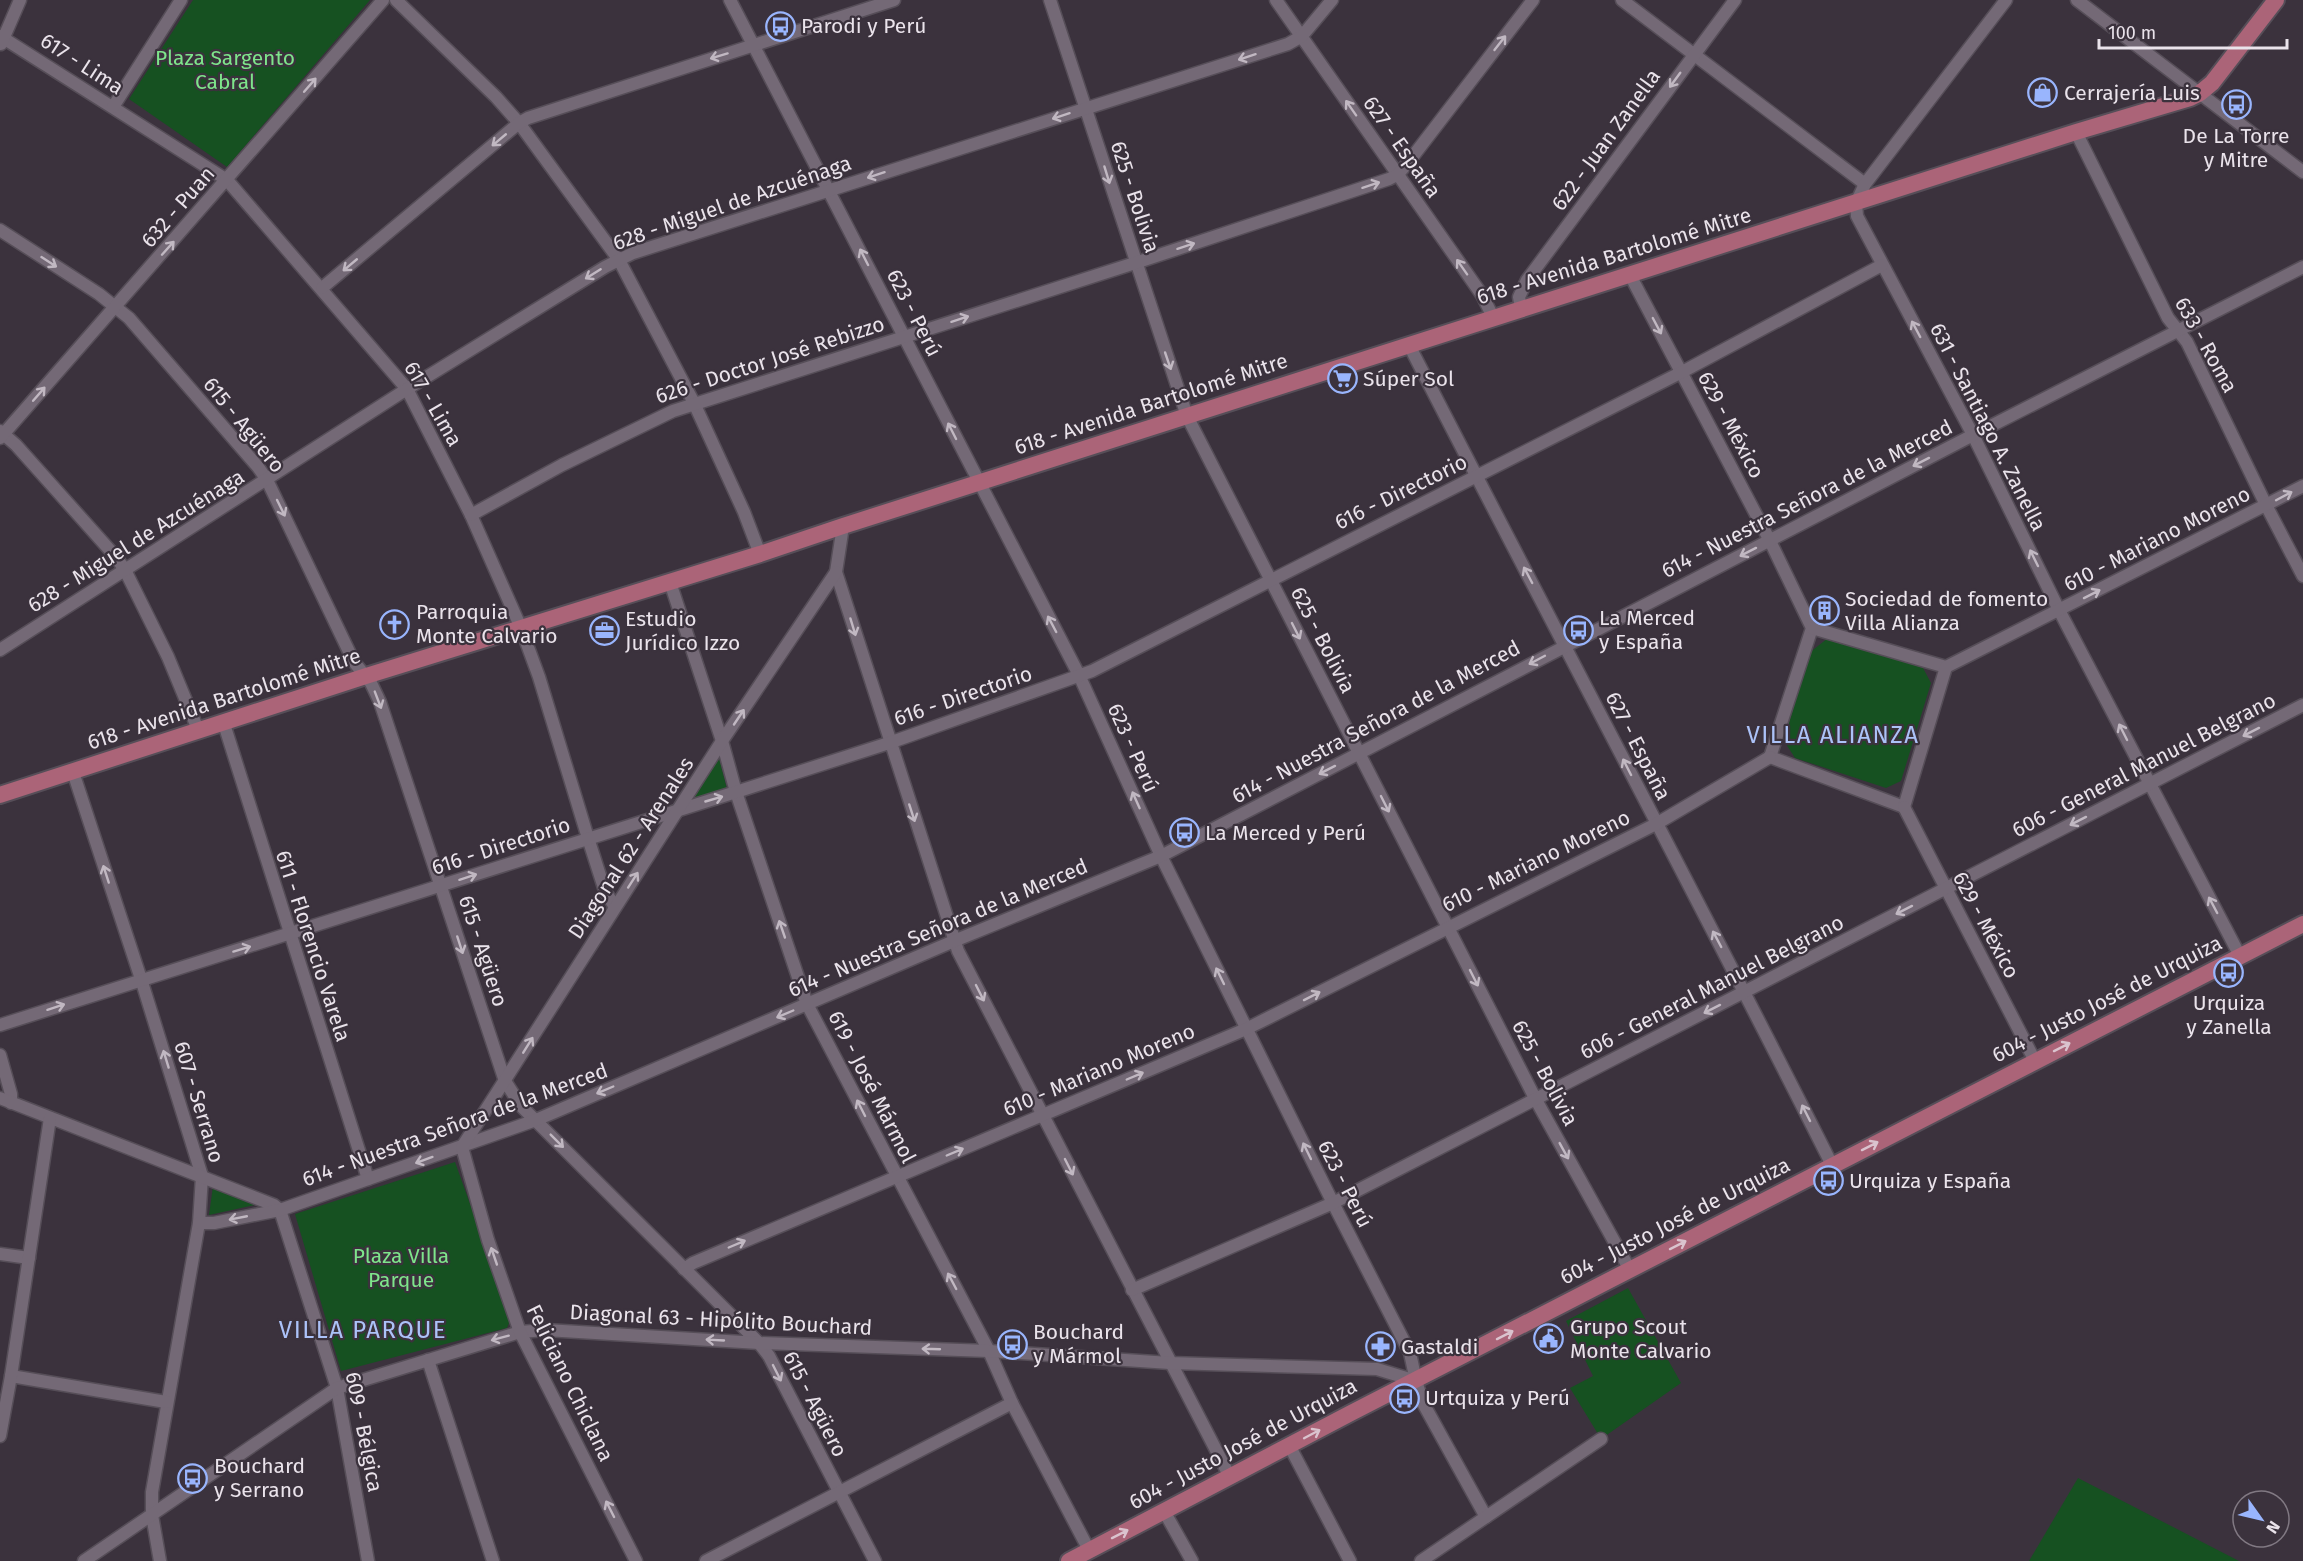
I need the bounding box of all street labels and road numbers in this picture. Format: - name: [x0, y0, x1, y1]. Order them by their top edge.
- street label: 617 - Lima: [36, 28, 128, 100]
- street label: 622 - Juan Zanella: [1546, 64, 1666, 216]
- street label: 627 - España: [1357, 91, 1447, 203]
- street label: 625 - Bolivia: [1105, 138, 1165, 256]
- street label: 628 - Miguel de Azcuénaga: [609, 150, 855, 256]
- street label: 632 - Puan: [136, 161, 220, 253]
- street label: 618 - Avenida Bartolomé Mitre: [1474, 202, 1754, 310]
- street label: 623 - Perú: [881, 265, 947, 361]
- street label: 633 - Roma: [2169, 293, 2243, 397]
- street label: 626 - Doctor José Rebizzo: [652, 311, 888, 409]
- street label: 631 - Santiago A. Zanella: [1924, 319, 2052, 535]
- street label: 618 - Avenida Bartolomé Mitre: [1011, 347, 1291, 461]
- street label: 617 - Lima: [398, 357, 468, 451]
- street label: 629 - México: [1692, 367, 1770, 483]
- street label: 615 - Agüero: [198, 372, 290, 478]
- street label: 614 - Nuestra Señora de la Merced: [1657, 414, 1957, 584]
- street label: 616 - Directorio: [1330, 449, 1472, 535]
- street label: 628 - Miguel de Azcuénaga: [23, 464, 249, 618]
- street label: 610 - Mariano Moreno: [2059, 481, 2255, 597]
- street label: 625 - Bolivia: [1285, 582, 1361, 698]
- street label: 614 - Nuestra Señora de la Merced: [1227, 635, 1525, 809]
- street label: 618 - Avenida Bartolomé Mitre: [84, 642, 364, 756]
- street label: 616 - Directorio: [891, 660, 1035, 732]
- street label: 627 - España: [1600, 687, 1676, 805]
- street label: 606 - General Manuel Belgrano: [2008, 687, 2280, 843]
- street label: 623 - Perú: [1102, 699, 1164, 797]
- street label: Diagonal 62 - Arenales: [563, 752, 700, 944]
- street label: 610 - Mariano Moreno: [1438, 804, 1634, 918]
- street label: 616 - Directorio: [428, 811, 574, 881]
- street label: 611 - Florencio Varela: [270, 847, 356, 1045]
- street label: 614 - Nuestra Señora de la Merced: [784, 853, 1092, 1003]
- street label: 629 - México: [1947, 867, 2025, 983]
- street label: 615 - Agüero: [453, 892, 513, 1010]
- street label: 606 - General Manuel Belgrano: [1576, 909, 1848, 1065]
- street label: 604 - Justo José de Urquiza: [1988, 930, 2226, 1068]
- street label: 619 - José Mármol: [822, 1006, 922, 1168]
- street label: 625 - Bolivia: [1506, 1016, 1584, 1130]
- street label: 610 - Mariano Moreno: [999, 1018, 1199, 1122]
- street label: 607 - Serrano: [168, 1038, 230, 1166]
- street label: 614 - Nuestra Señora de la Merced: [299, 1058, 611, 1192]
- street label: 623 - Perú: [1312, 1136, 1378, 1232]
- street label: 604 - Justo José de Urquiza: [1556, 1152, 1794, 1290]
- street label: Diagonal 63 - Hipólito Bouchard: [569, 1299, 873, 1341]
- street label: Feliciano Chiclana: [521, 1300, 619, 1466]
- street label: 615 - Agüero: [777, 1347, 853, 1461]
- street label: 609 - Bélgica: [340, 1370, 388, 1494]
- street label: 604 - Justo José de Urquiza: [1124, 1373, 1362, 1515]

